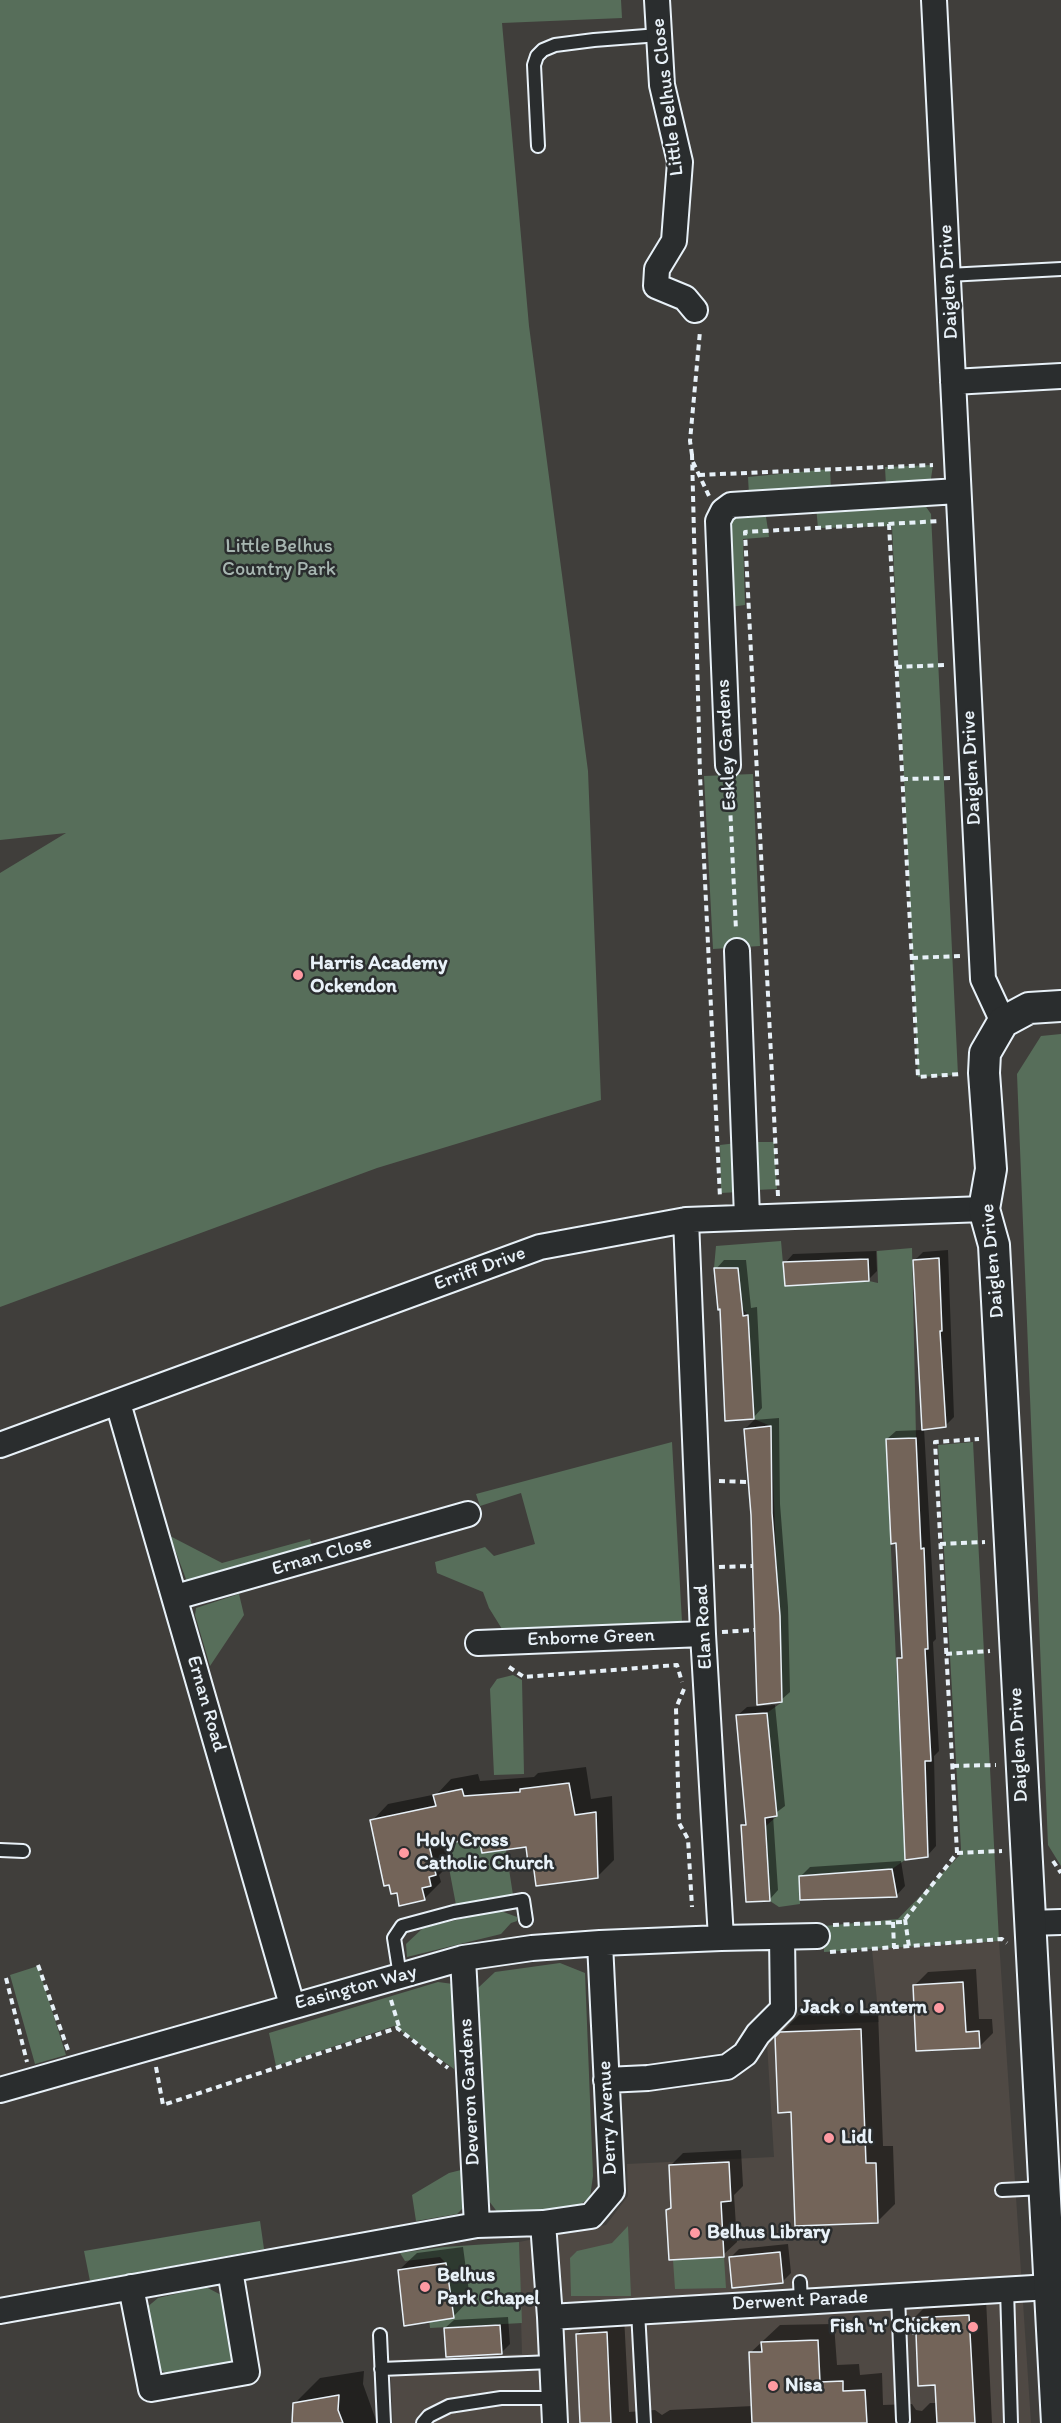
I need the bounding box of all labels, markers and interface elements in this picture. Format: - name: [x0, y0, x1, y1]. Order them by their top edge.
- street label: Little Belhus Close: [646, 17, 690, 177]
- street label: Daiglen Drive: [934, 224, 964, 340]
- park label: Little Belhus Country Park: [222, 535, 336, 582]
- street label: Eskley Gardens: [712, 679, 742, 811]
- street label: Daiglen Drive: [957, 710, 987, 826]
- place label: Harris Academy Ockendon: [310, 952, 447, 999]
- marker: Harris Academy Ockendon: [291, 968, 305, 982]
- street label: Daiglen Drive: [976, 1203, 1010, 1319]
- street label: Erriff Drive: [431, 1241, 529, 1297]
- street label: Ernan Close: [269, 1530, 375, 1582]
- street label: Elan Road: [690, 1584, 718, 1670]
- street label: Enborne Green: [527, 1624, 655, 1652]
- street label: Ernan Road: [181, 1653, 231, 1755]
- street label: Daiglen Drive: [1004, 1687, 1034, 1803]
- place label: Holy Cross Catholic Church: [416, 1829, 554, 1876]
- marker: Holy Cross Catholic Church: [397, 1846, 411, 1860]
- street label: Easington Way: [292, 1960, 420, 2016]
- place label: Jack o Lantern: [800, 1996, 927, 2020]
- marker: Jack o Lantern: [932, 2001, 946, 2015]
- street label: Deveron Gardens: [454, 2018, 486, 2166]
- street label: Derry Avenue: [593, 2060, 623, 2176]
- place label: Lidl: [841, 2126, 873, 2150]
- marker: Lidl: [822, 2131, 836, 2145]
- place label: Belhus Library: [707, 2221, 830, 2245]
- marker: Belhus Library: [688, 2226, 702, 2240]
- place label: Belhus Park Chapel: [437, 2264, 540, 2311]
- marker: Belhus Park Chapel: [418, 2280, 432, 2294]
- street label: Derwent Parade: [731, 2285, 869, 2317]
- place label: Fish 'n' Chicken: [830, 2315, 961, 2339]
- marker: Fish 'n' Chicken: [966, 2320, 980, 2334]
- place label: Nisa: [785, 2374, 822, 2398]
- marker: Nisa: [766, 2379, 780, 2393]

